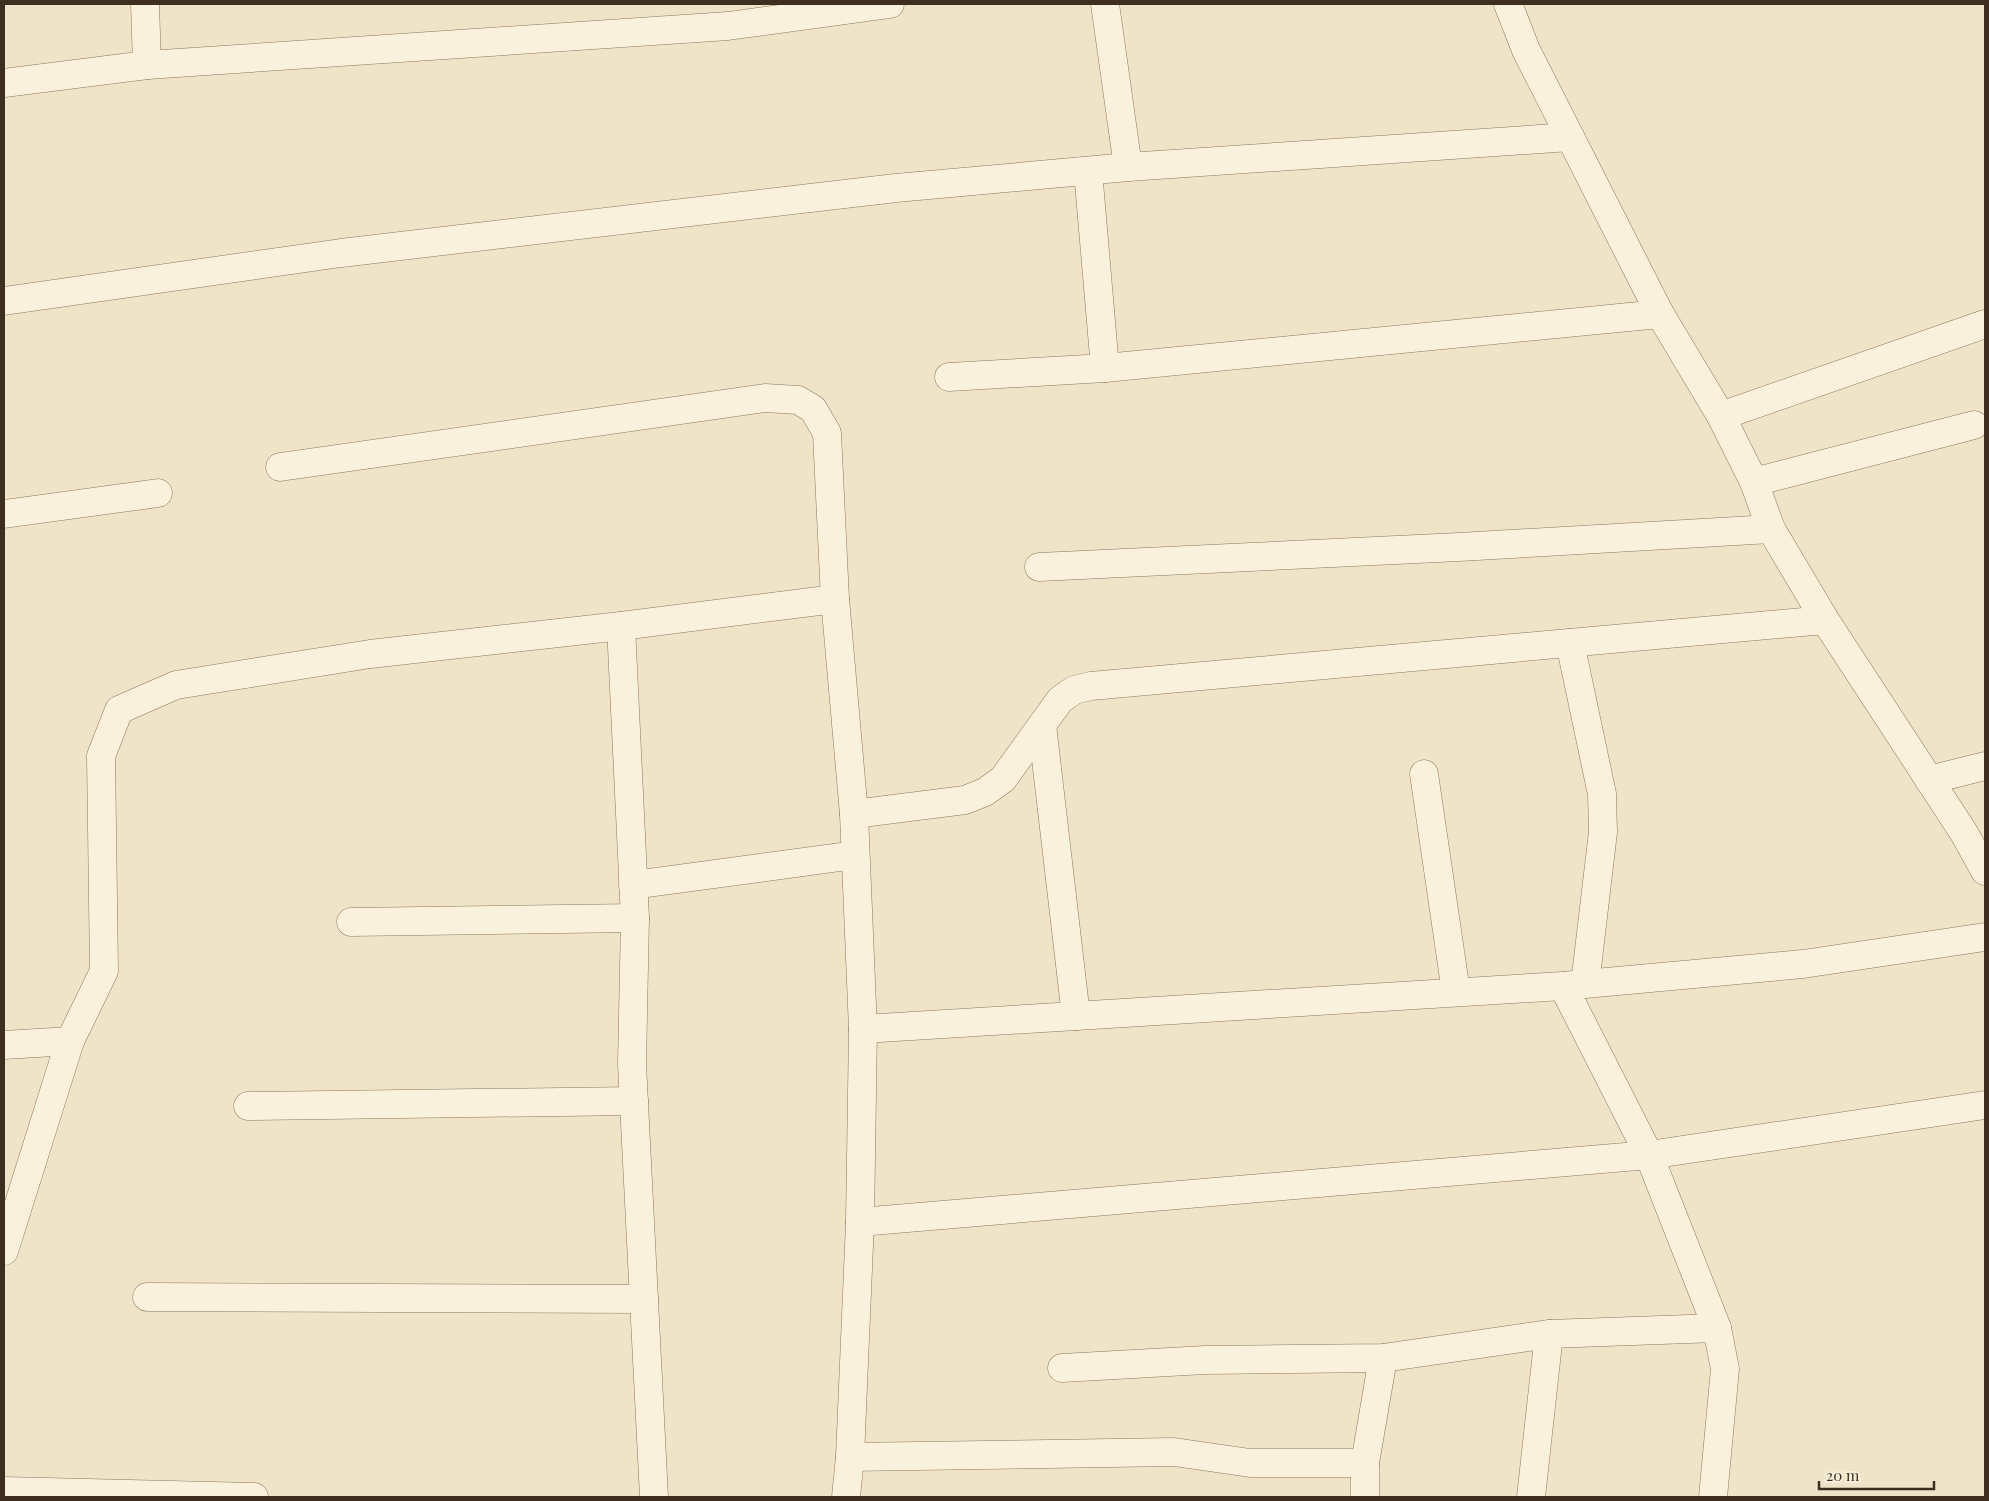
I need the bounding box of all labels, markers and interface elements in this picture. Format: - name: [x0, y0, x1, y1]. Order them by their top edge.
- scale bar: [1819, 1458, 1934, 1490]
- text: 20 m: [1826, 1465, 1860, 1485]

